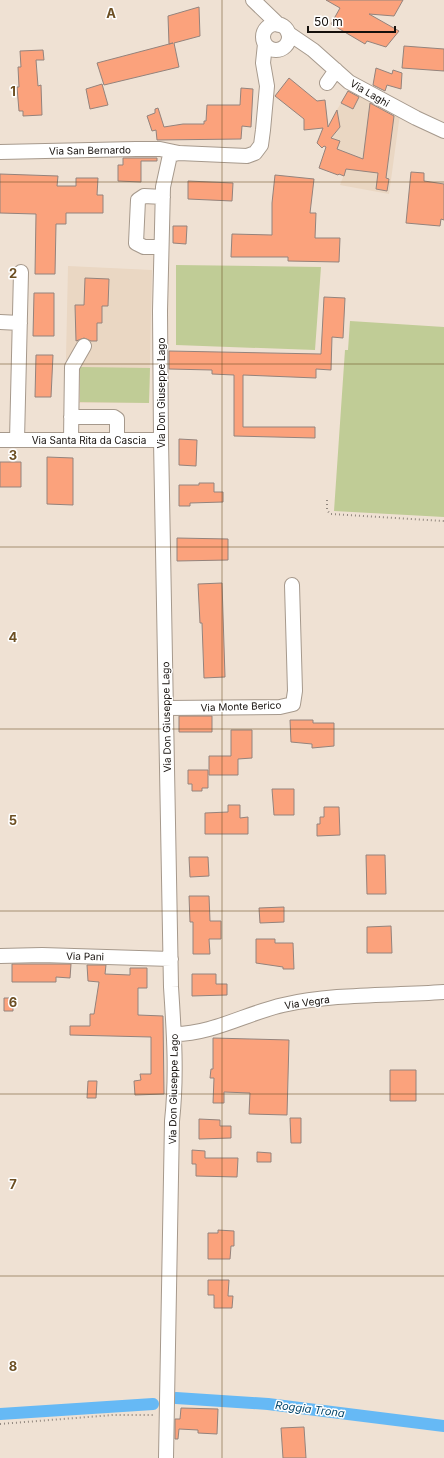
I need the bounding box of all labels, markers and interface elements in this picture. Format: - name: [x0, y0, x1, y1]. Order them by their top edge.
- text: A: [106, 5, 116, 21]
- scale bar: [308, 8, 395, 34]
- text: 50 m: [314, 14, 343, 29]
- street label: Via Laghi: [348, 77, 392, 109]
- text: 1: [10, 83, 16, 99]
- street label: Via San Bernardo: [49, 143, 131, 157]
- text: 2: [9, 265, 17, 281]
- street label: Via Don Giuseppe Lago: [155, 338, 167, 448]
- street label: Via Santa Rita da Cascia: [32, 434, 146, 446]
- text: 3: [9, 447, 17, 463]
- text: 4: [9, 629, 18, 645]
- street label: Via Don Giuseppe Lago: [159, 661, 173, 773]
- street label: Via Monte Berico: [200, 699, 282, 713]
- text: 5: [9, 812, 17, 828]
- street label: Via Pani: [66, 950, 104, 962]
- street label: Via Vegra: [284, 993, 330, 1011]
- text: 6: [9, 994, 17, 1010]
- street label: Via Don Giuseppe Lago: [166, 1033, 180, 1145]
- text: 7: [9, 1176, 17, 1192]
- text: 8: [9, 1358, 17, 1374]
- water label: Roggia Trona: [274, 1398, 346, 1420]

